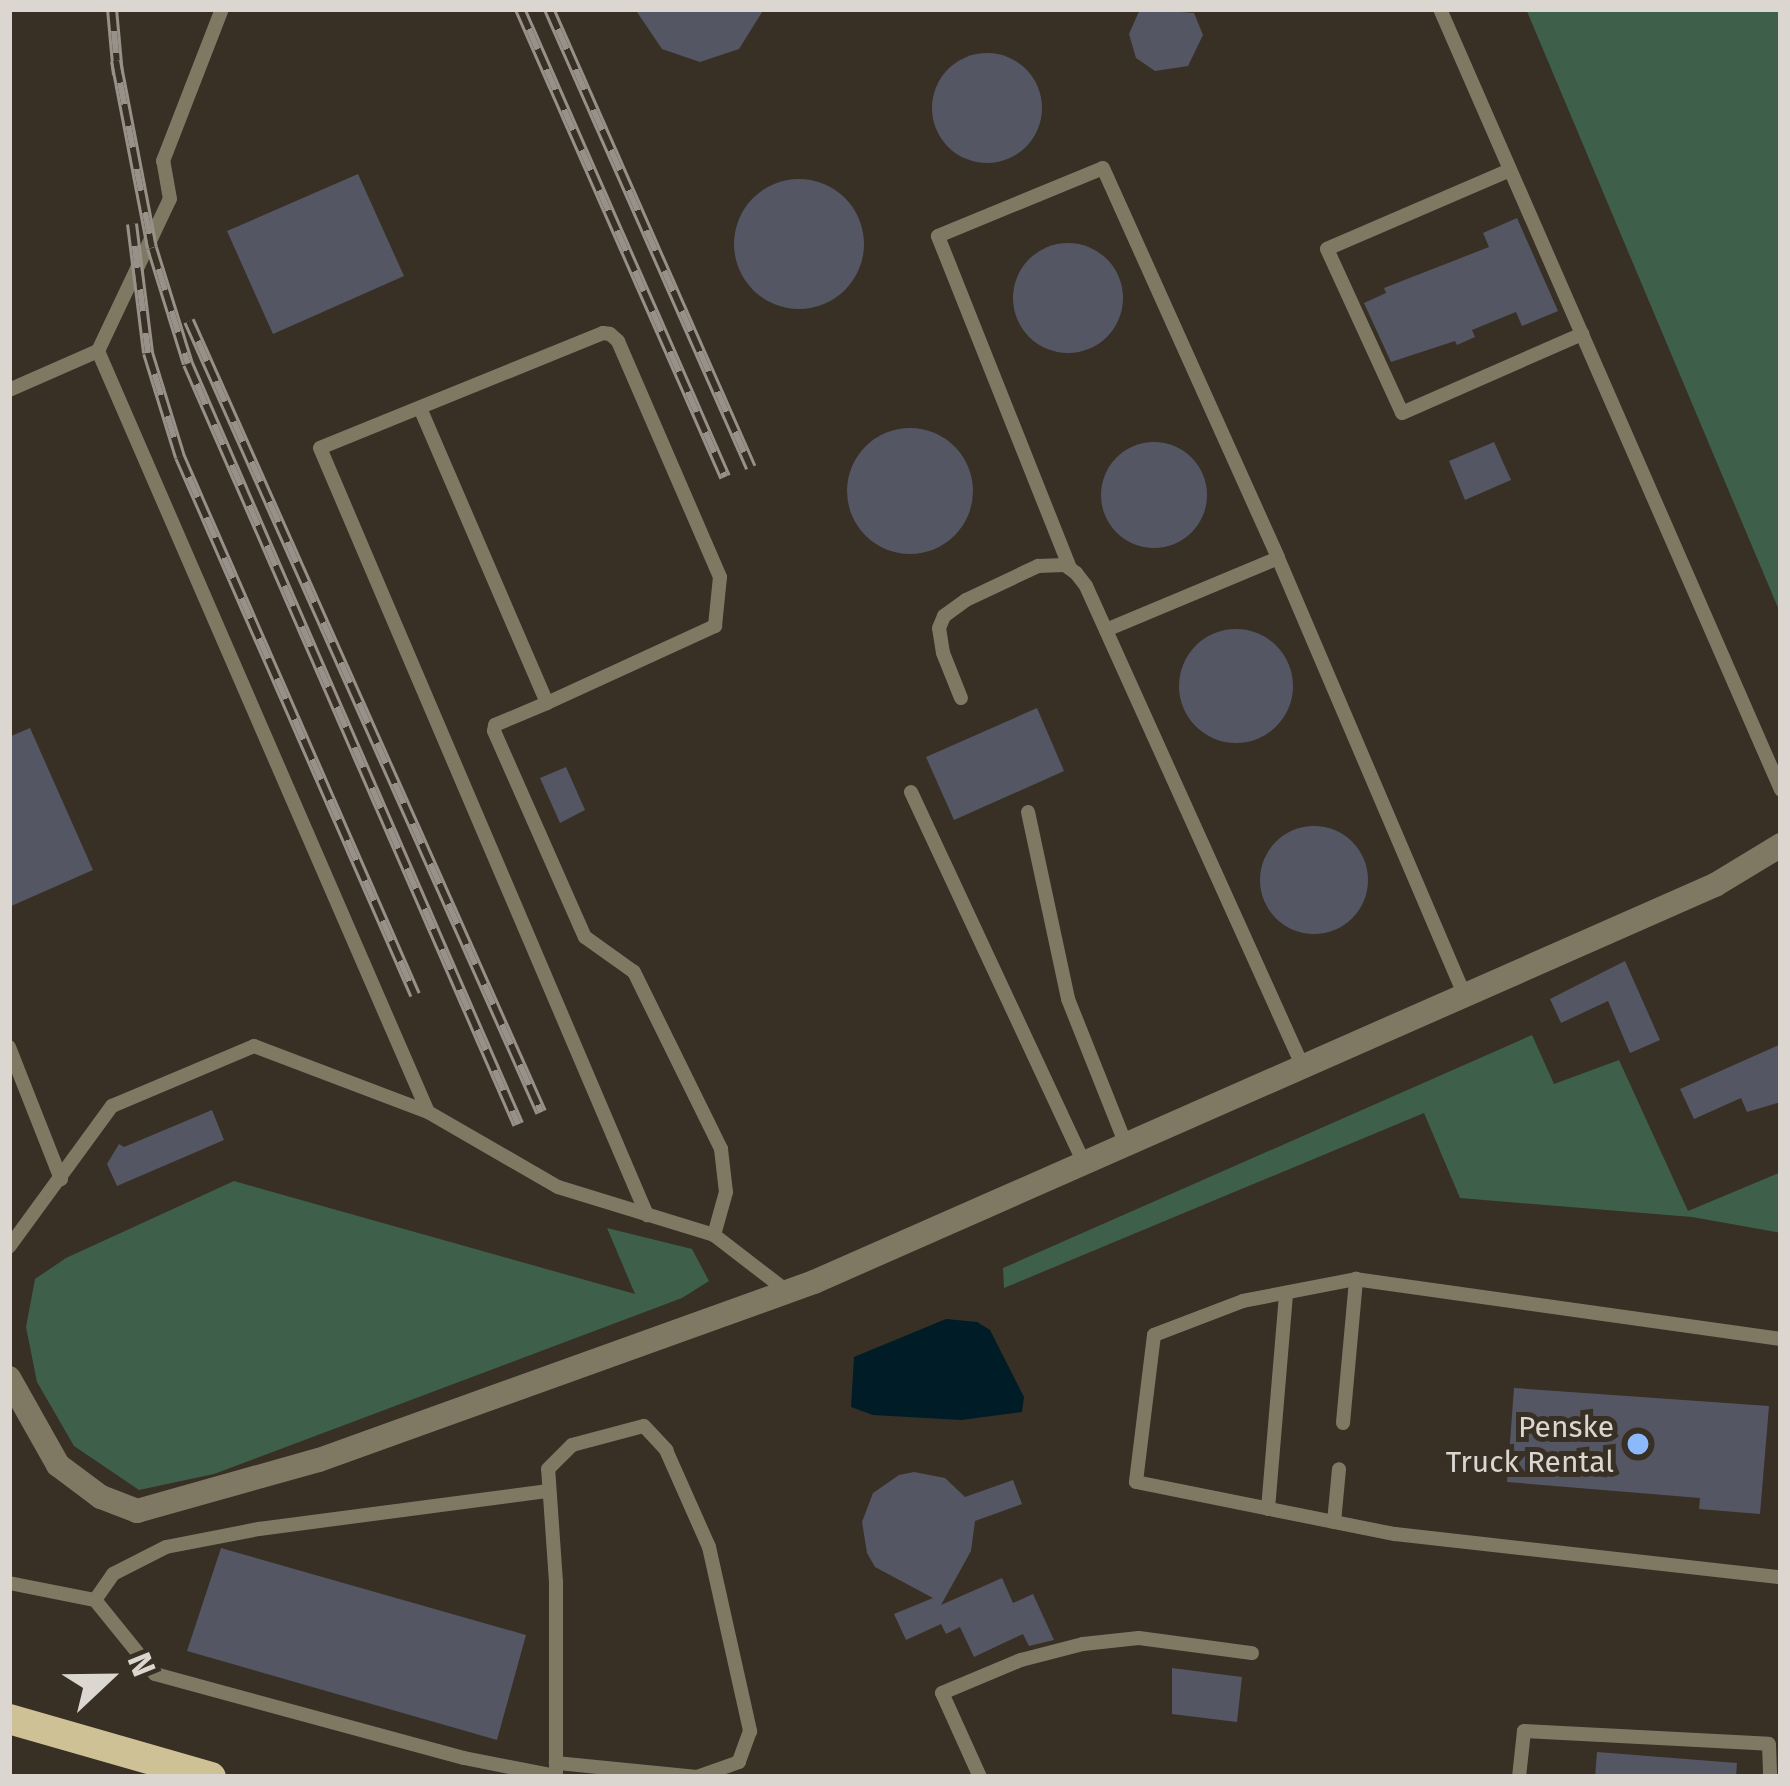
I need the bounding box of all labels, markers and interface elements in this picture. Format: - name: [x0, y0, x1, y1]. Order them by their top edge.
- place label: Penske Truck Rental: [1446, 1409, 1614, 1480]
- marker: Penske Truck Rental: [1625, 1431, 1651, 1457]
- north arrow: [48, 1618, 168, 1738]
- text: N: [119, 1647, 164, 1682]

